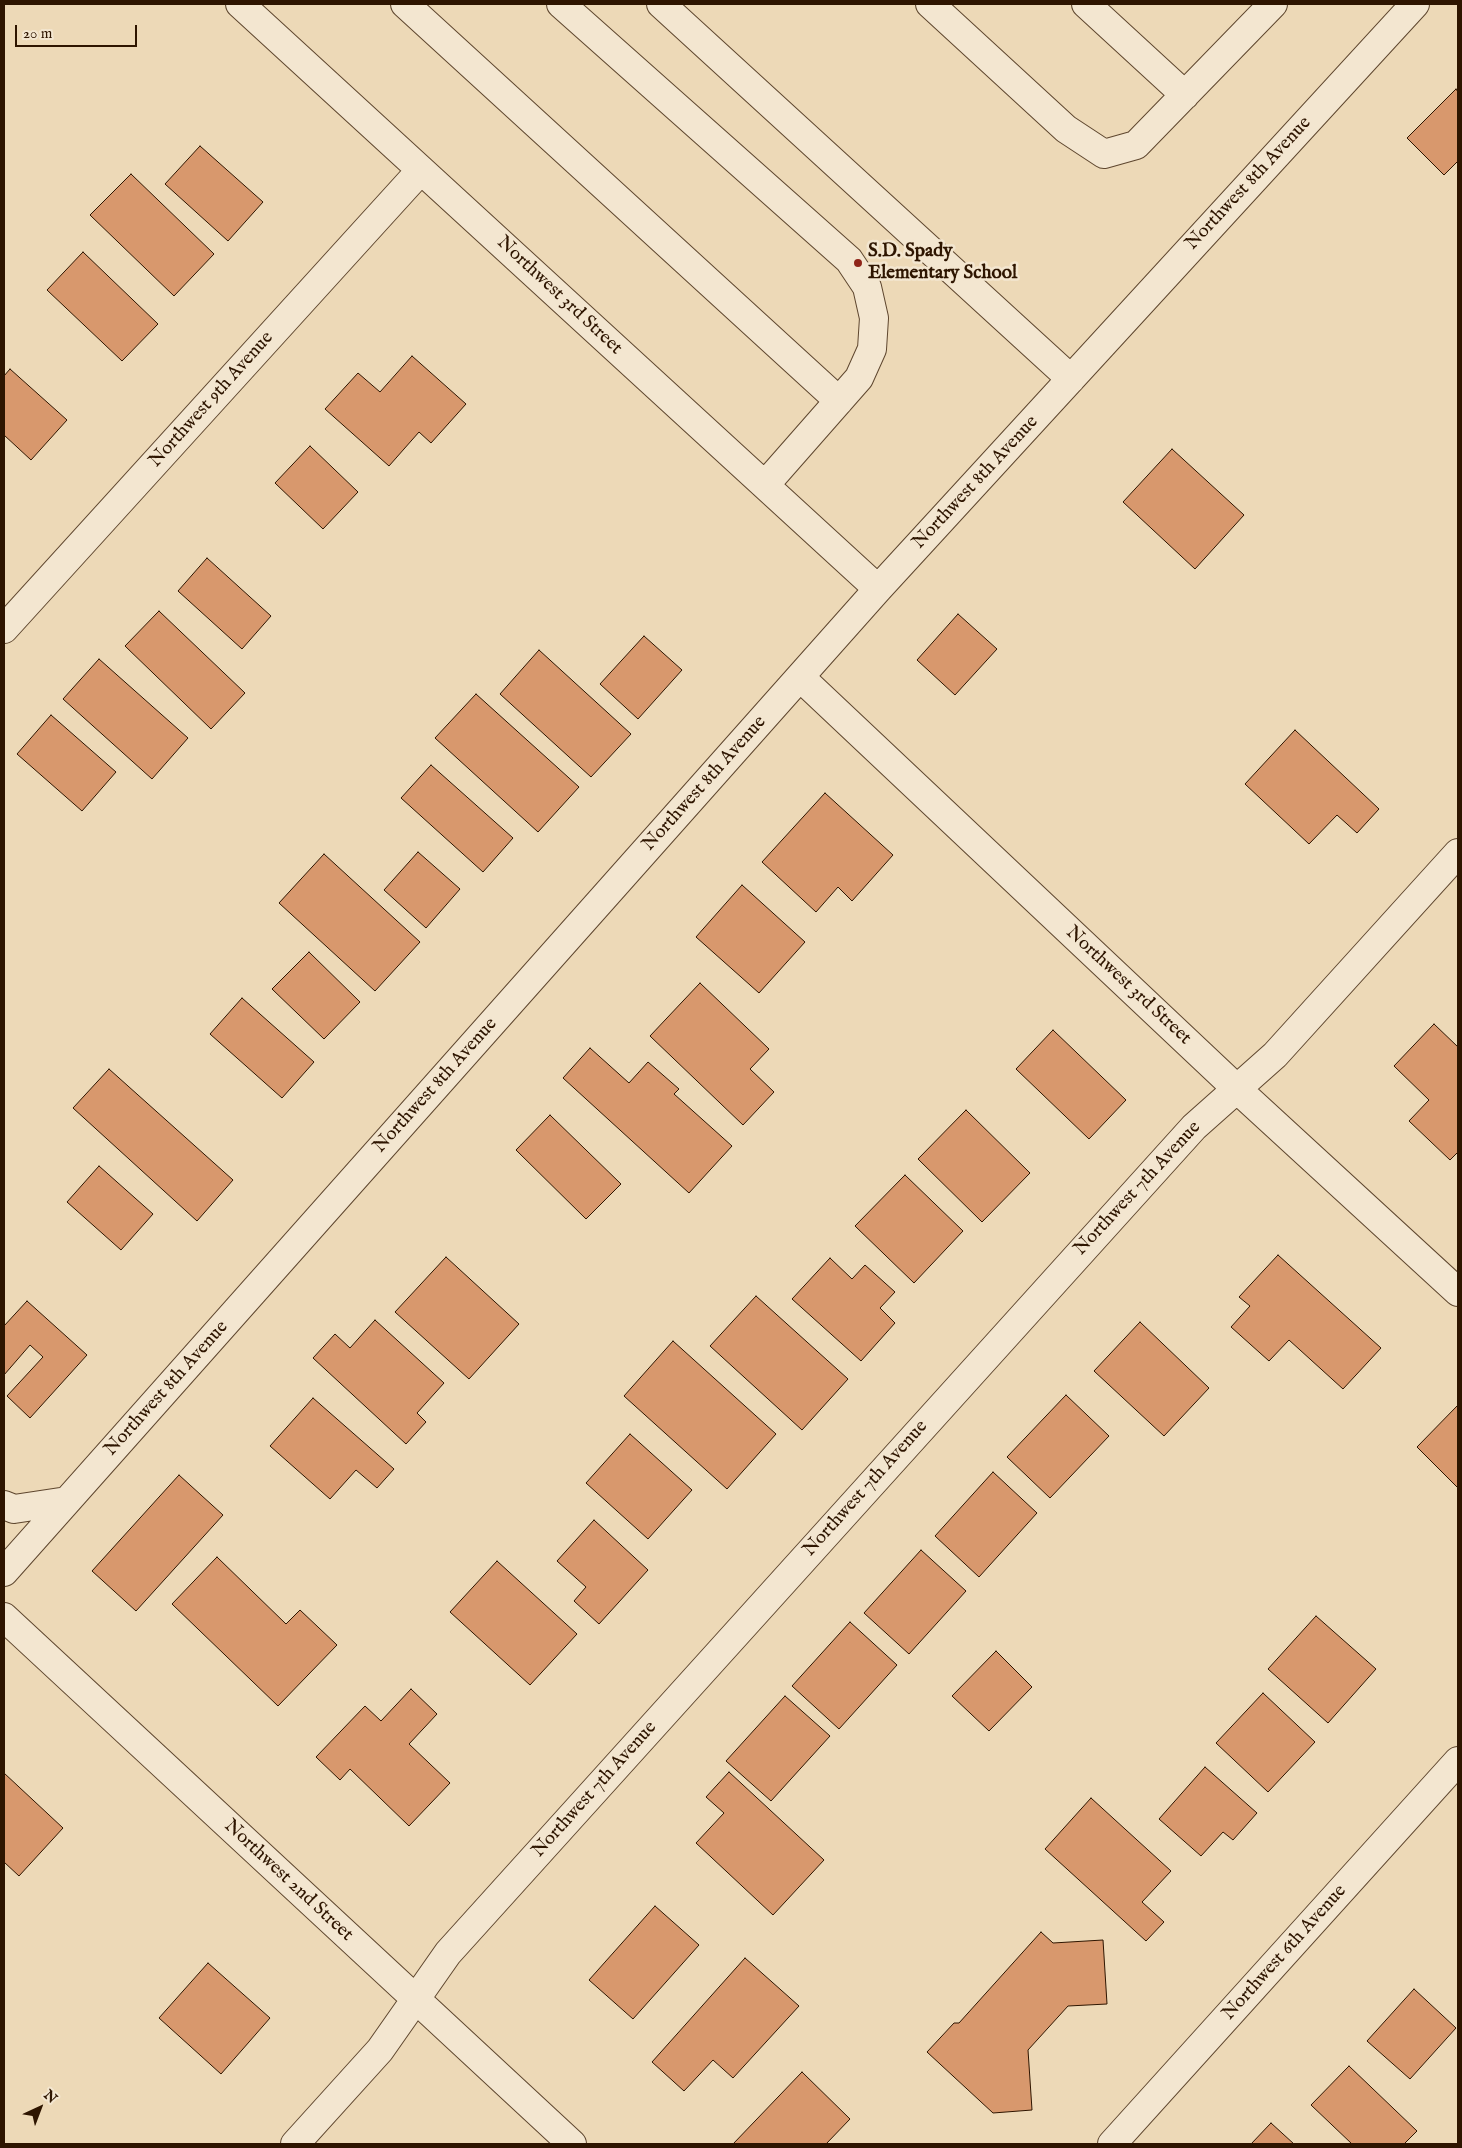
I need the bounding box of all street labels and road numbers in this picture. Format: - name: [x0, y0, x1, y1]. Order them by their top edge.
- street label: Northwest 8th Avenue: [1181, 113, 1317, 255]
- street label: Northwest 3rd Street: [491, 232, 627, 360]
- street label: Northwest 9th Avenue: [145, 327, 279, 473]
- street label: Northwest 8th Avenue: [908, 412, 1044, 554]
- street label: Northwest 8th Avenue: [638, 712, 772, 856]
- street label: Northwest 3rd Street: [1060, 922, 1196, 1050]
- street label: Northwest 8th Avenue: [369, 1014, 503, 1158]
- street label: Northwest 7th Avenue: [1070, 1117, 1206, 1261]
- street label: Northwest 8th Avenue: [100, 1317, 234, 1461]
- street label: Northwest 7th Avenue: [799, 1416, 933, 1562]
- street label: Northwest 7th Avenue: [528, 1717, 662, 1863]
- street label: Northwest 2nd Street: [219, 1815, 357, 1947]
- street label: Northwest 6th Avenue: [1218, 1880, 1352, 2026]

